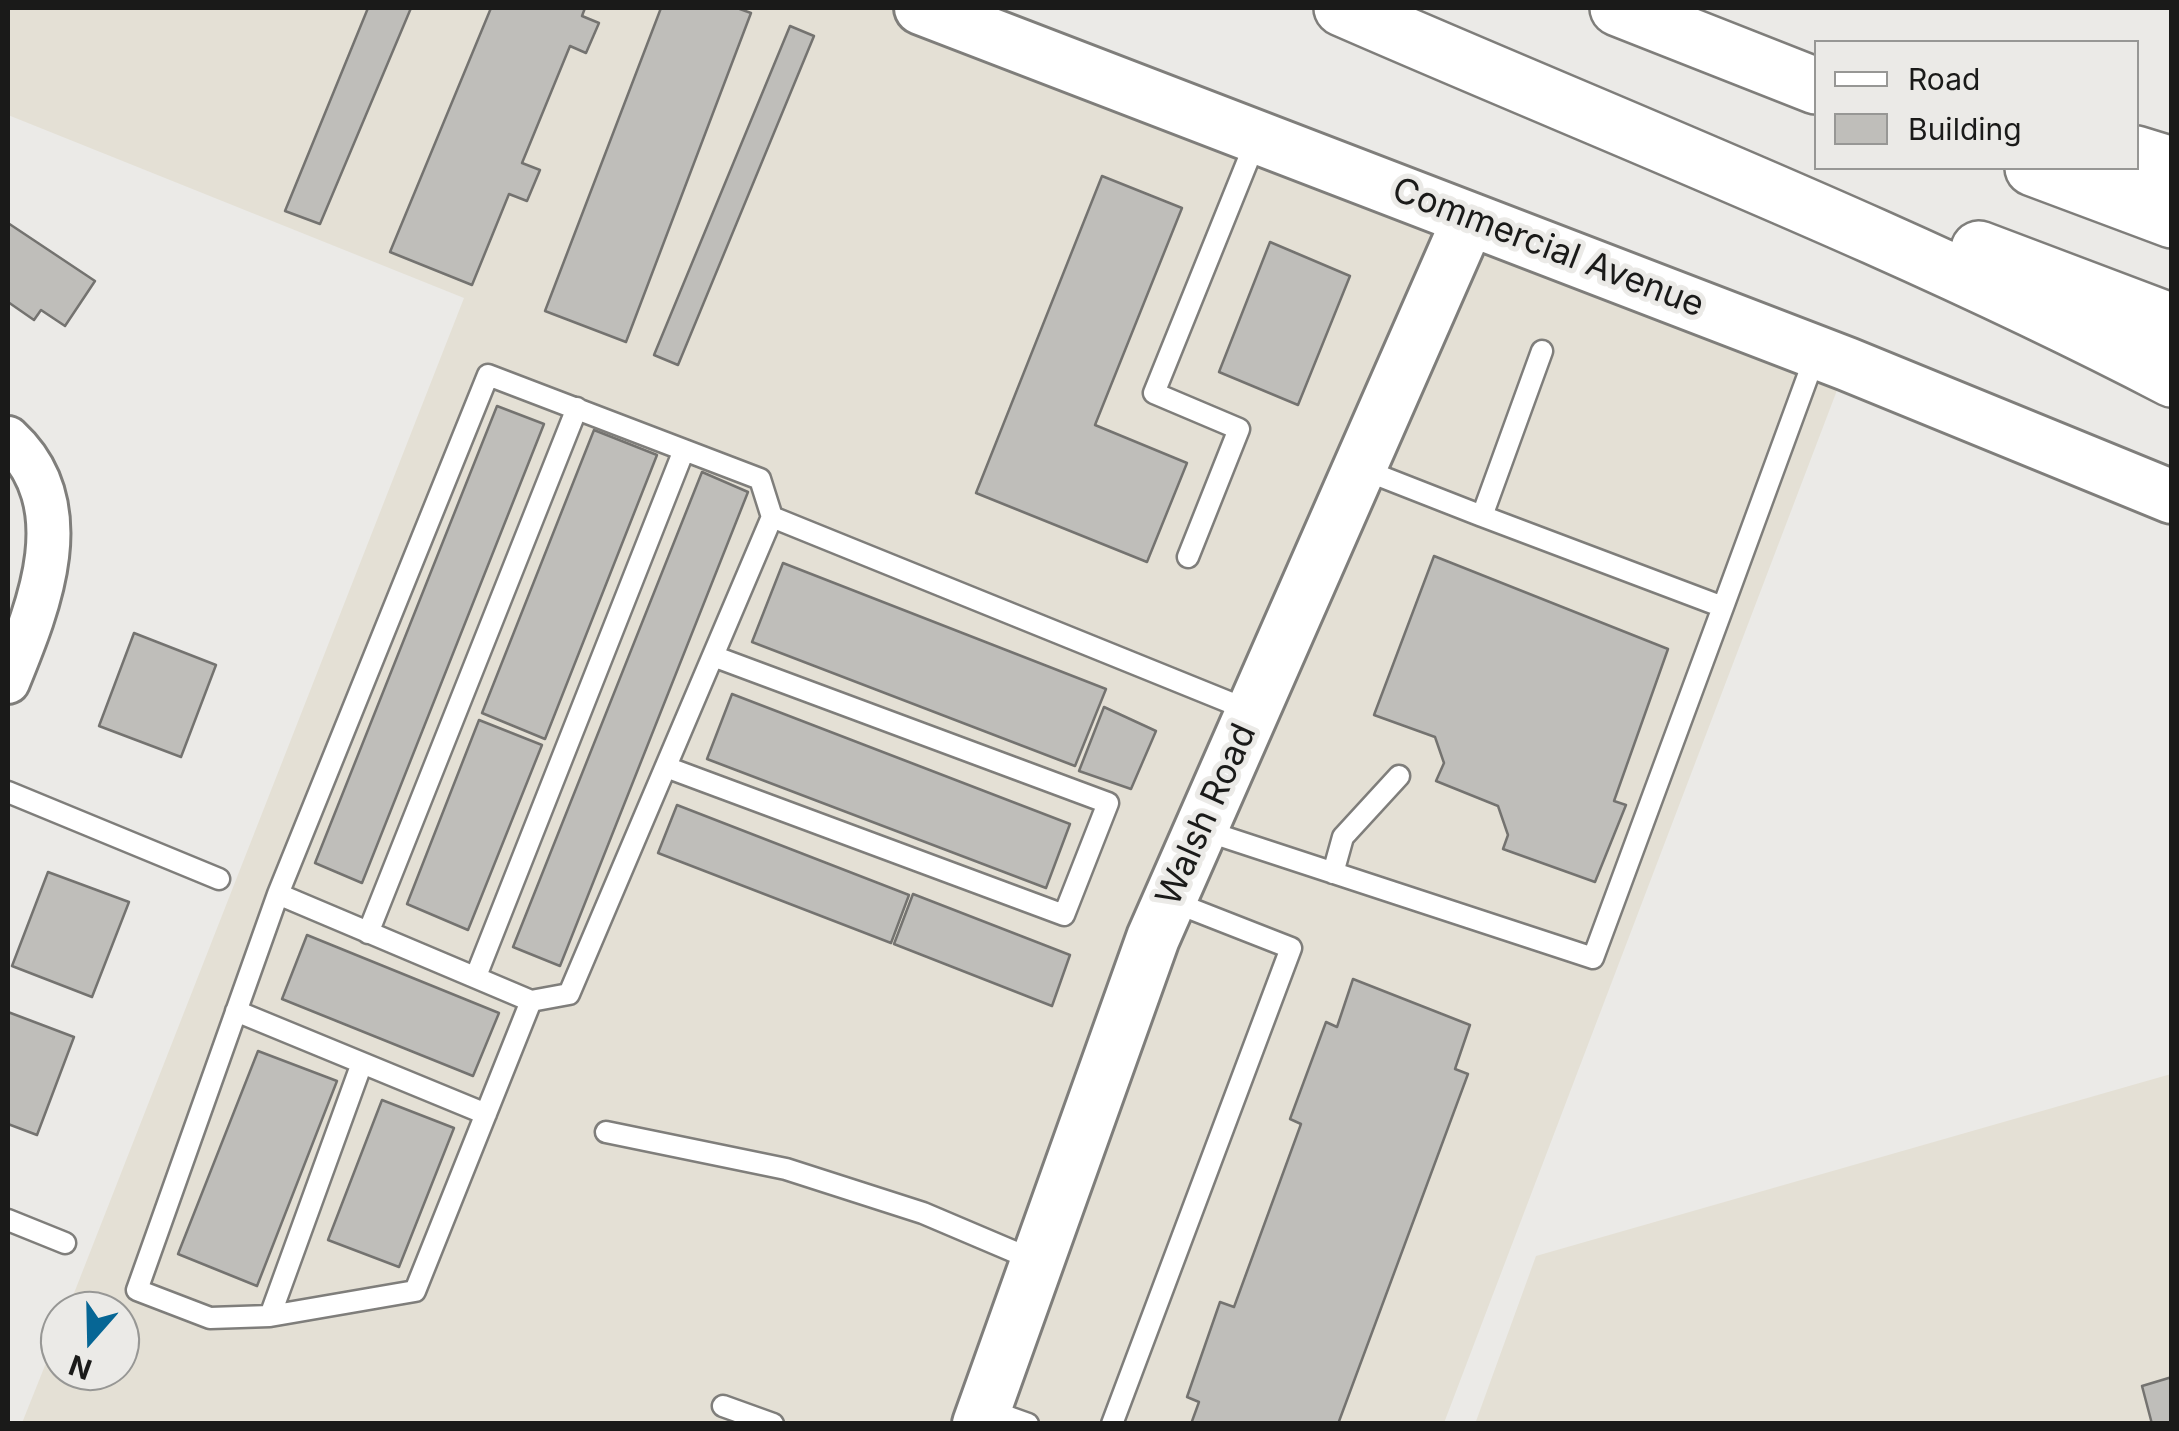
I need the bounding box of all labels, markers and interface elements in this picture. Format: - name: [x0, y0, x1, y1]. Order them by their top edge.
- legend: [1814, 40, 2139, 170]
- text: Road: [1908, 61, 1980, 97]
- text: Building: [1908, 111, 2022, 147]
- street label: Commercial Avenue: [1386, 169, 1710, 327]
- street label: Walsh Road: [1148, 718, 1266, 912]
- north arrow: [40, 1291, 140, 1391]
- text: N: [65, 1348, 96, 1387]

